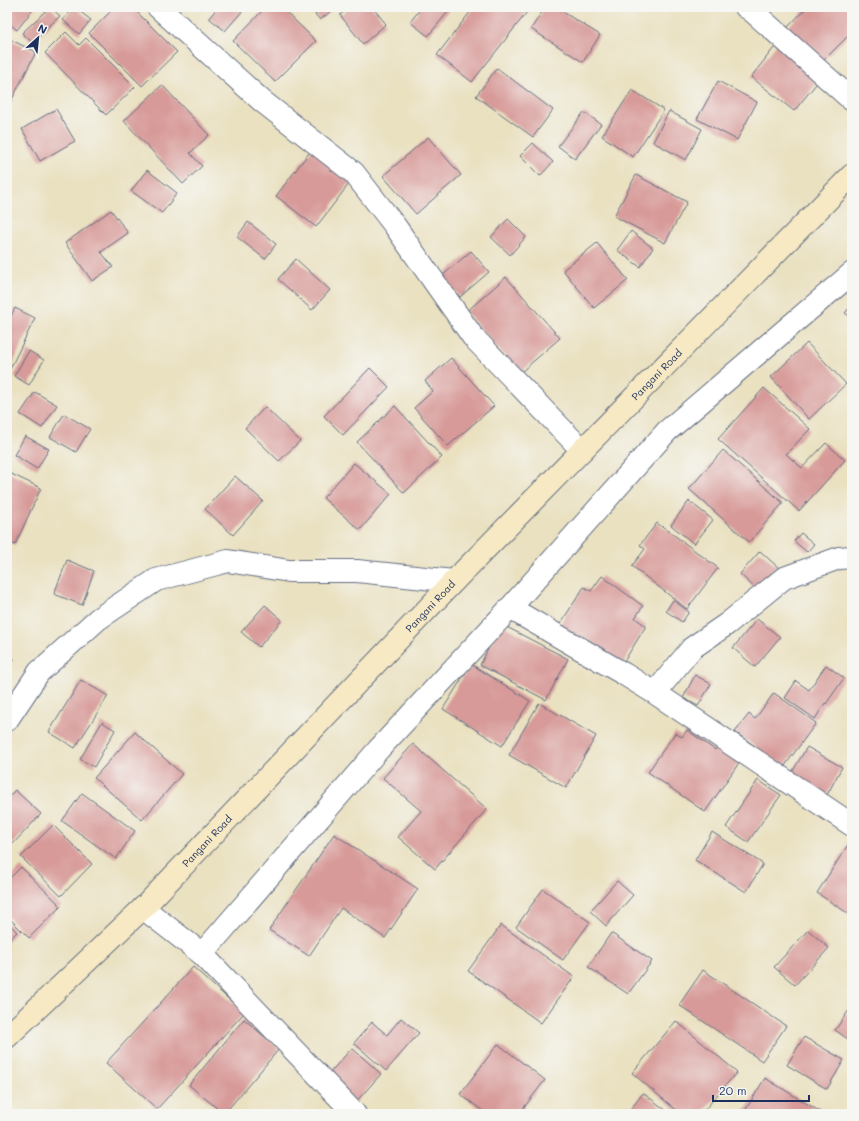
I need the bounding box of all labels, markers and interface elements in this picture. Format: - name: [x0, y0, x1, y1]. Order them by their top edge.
- north arrow: [18, 18, 58, 58]
- text: N: [36, 20, 50, 37]
- street label: Pangani Road: [628, 346, 685, 403]
- street label: Pangani Road: [402, 577, 458, 635]
- street label: Pangani Road: [179, 812, 235, 870]
- scale bar: [713, 1077, 809, 1103]
- text: 20 m: [719, 1082, 747, 1098]

